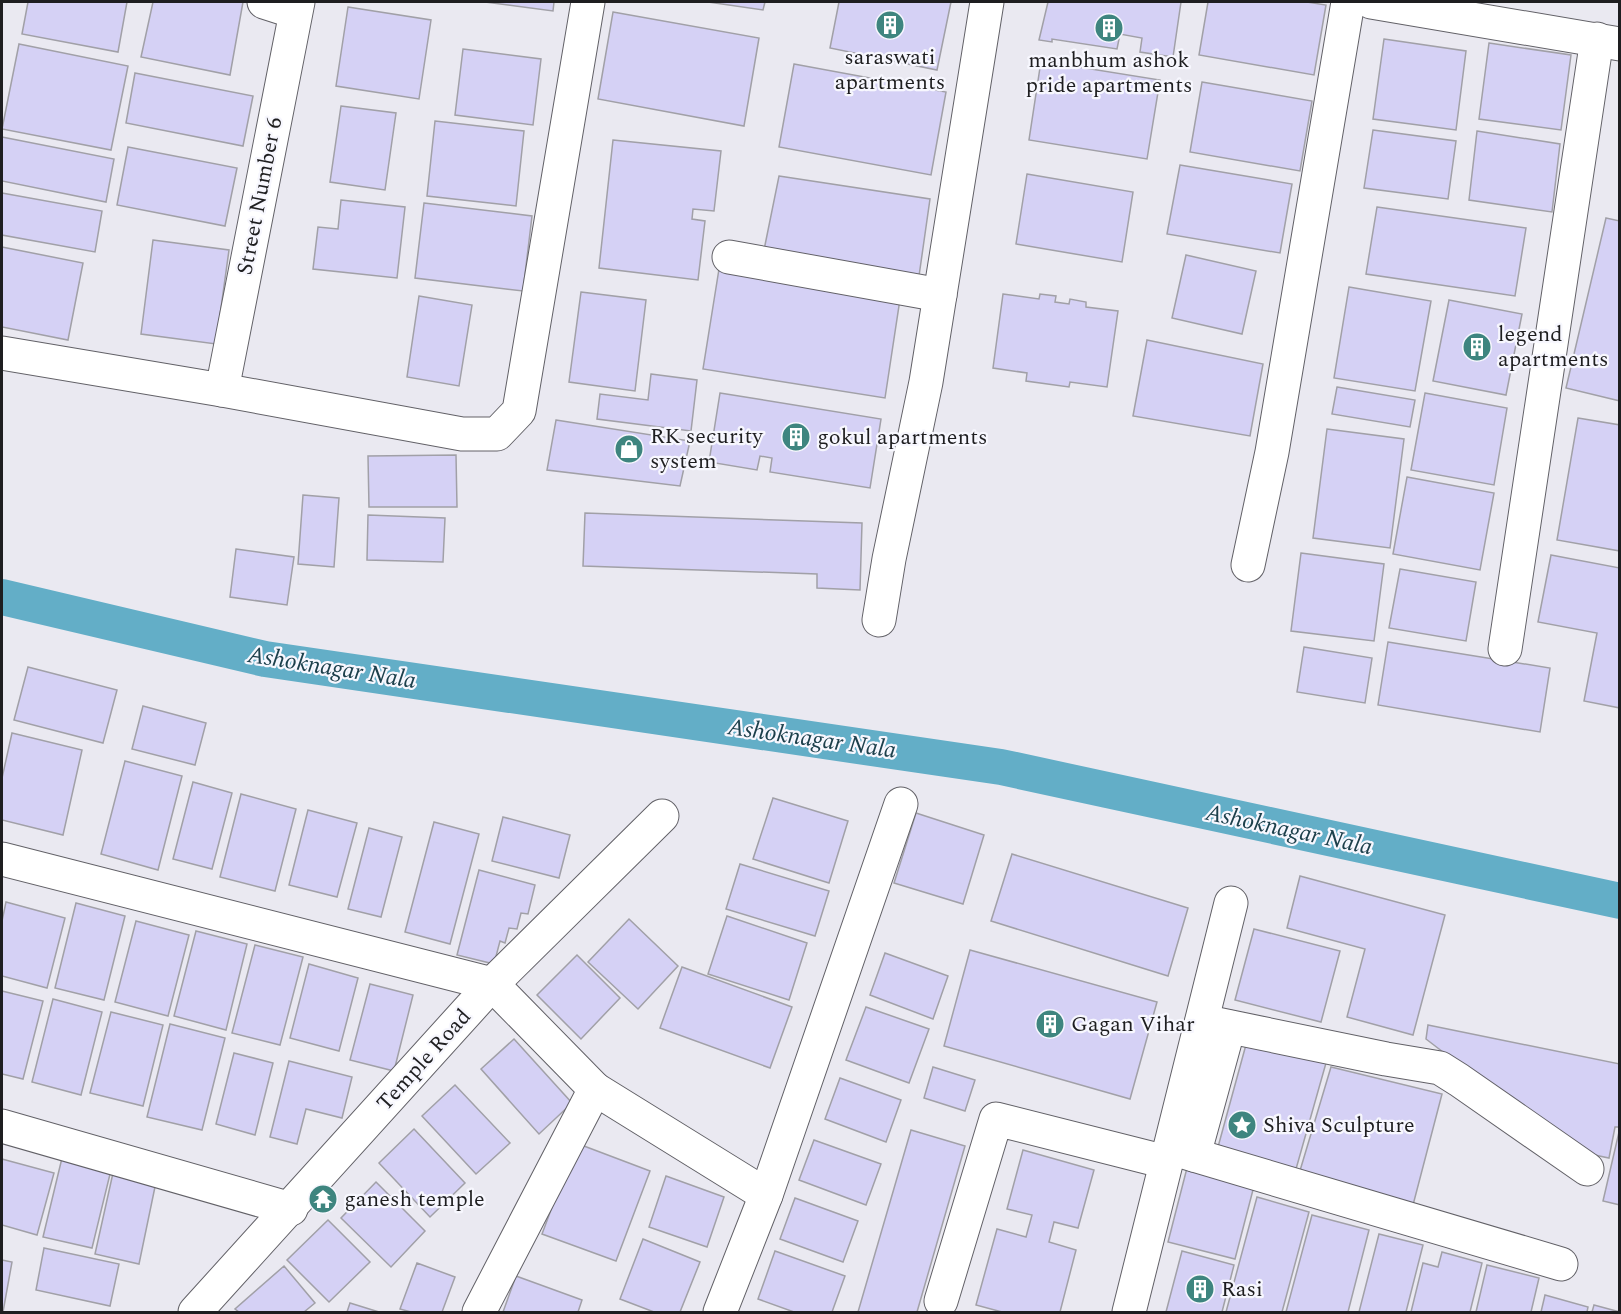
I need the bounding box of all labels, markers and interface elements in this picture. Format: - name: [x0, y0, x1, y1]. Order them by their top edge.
- building icon: saraswati apartments: [874, 9, 906, 41]
- building icon: manbhum ashok pride apartments: [1093, 12, 1125, 44]
- place label: saraswati apartments: [835, 41, 945, 99]
- place label: manbhum ashok pride apartments: [1025, 44, 1193, 102]
- street label: Street Number 6: [229, 114, 291, 278]
- place label: legend apartments: [1498, 318, 1609, 376]
- building icon: legend apartments: [1461, 331, 1493, 363]
- place label: RK security system: [650, 420, 764, 478]
- building icon: gokul apartments: [780, 421, 812, 453]
- place label: gokul apartments: [817, 421, 988, 454]
- shop icon: RK security system: [613, 433, 645, 465]
- water label: Ashoknagar Nala: [244, 637, 419, 699]
- water label: Ashoknagar Nala: [724, 709, 899, 769]
- water label: Ashoknagar Nala: [1201, 795, 1376, 865]
- street label: Temple Road: [369, 1001, 479, 1119]
- building icon: Gagan Vihar: [1034, 1008, 1066, 1040]
- place label: Gagan Vihar: [1071, 1008, 1195, 1041]
- place icon: Shiva Sculpture: [1226, 1109, 1258, 1141]
- place label: Shiva Sculpture: [1263, 1109, 1415, 1142]
- temple icon: ganesh temple: [307, 1183, 339, 1215]
- place label: ganesh temple: [344, 1183, 485, 1216]
- building icon: Rasi: [1184, 1273, 1216, 1305]
- place label: Rasi: [1221, 1273, 1263, 1306]

